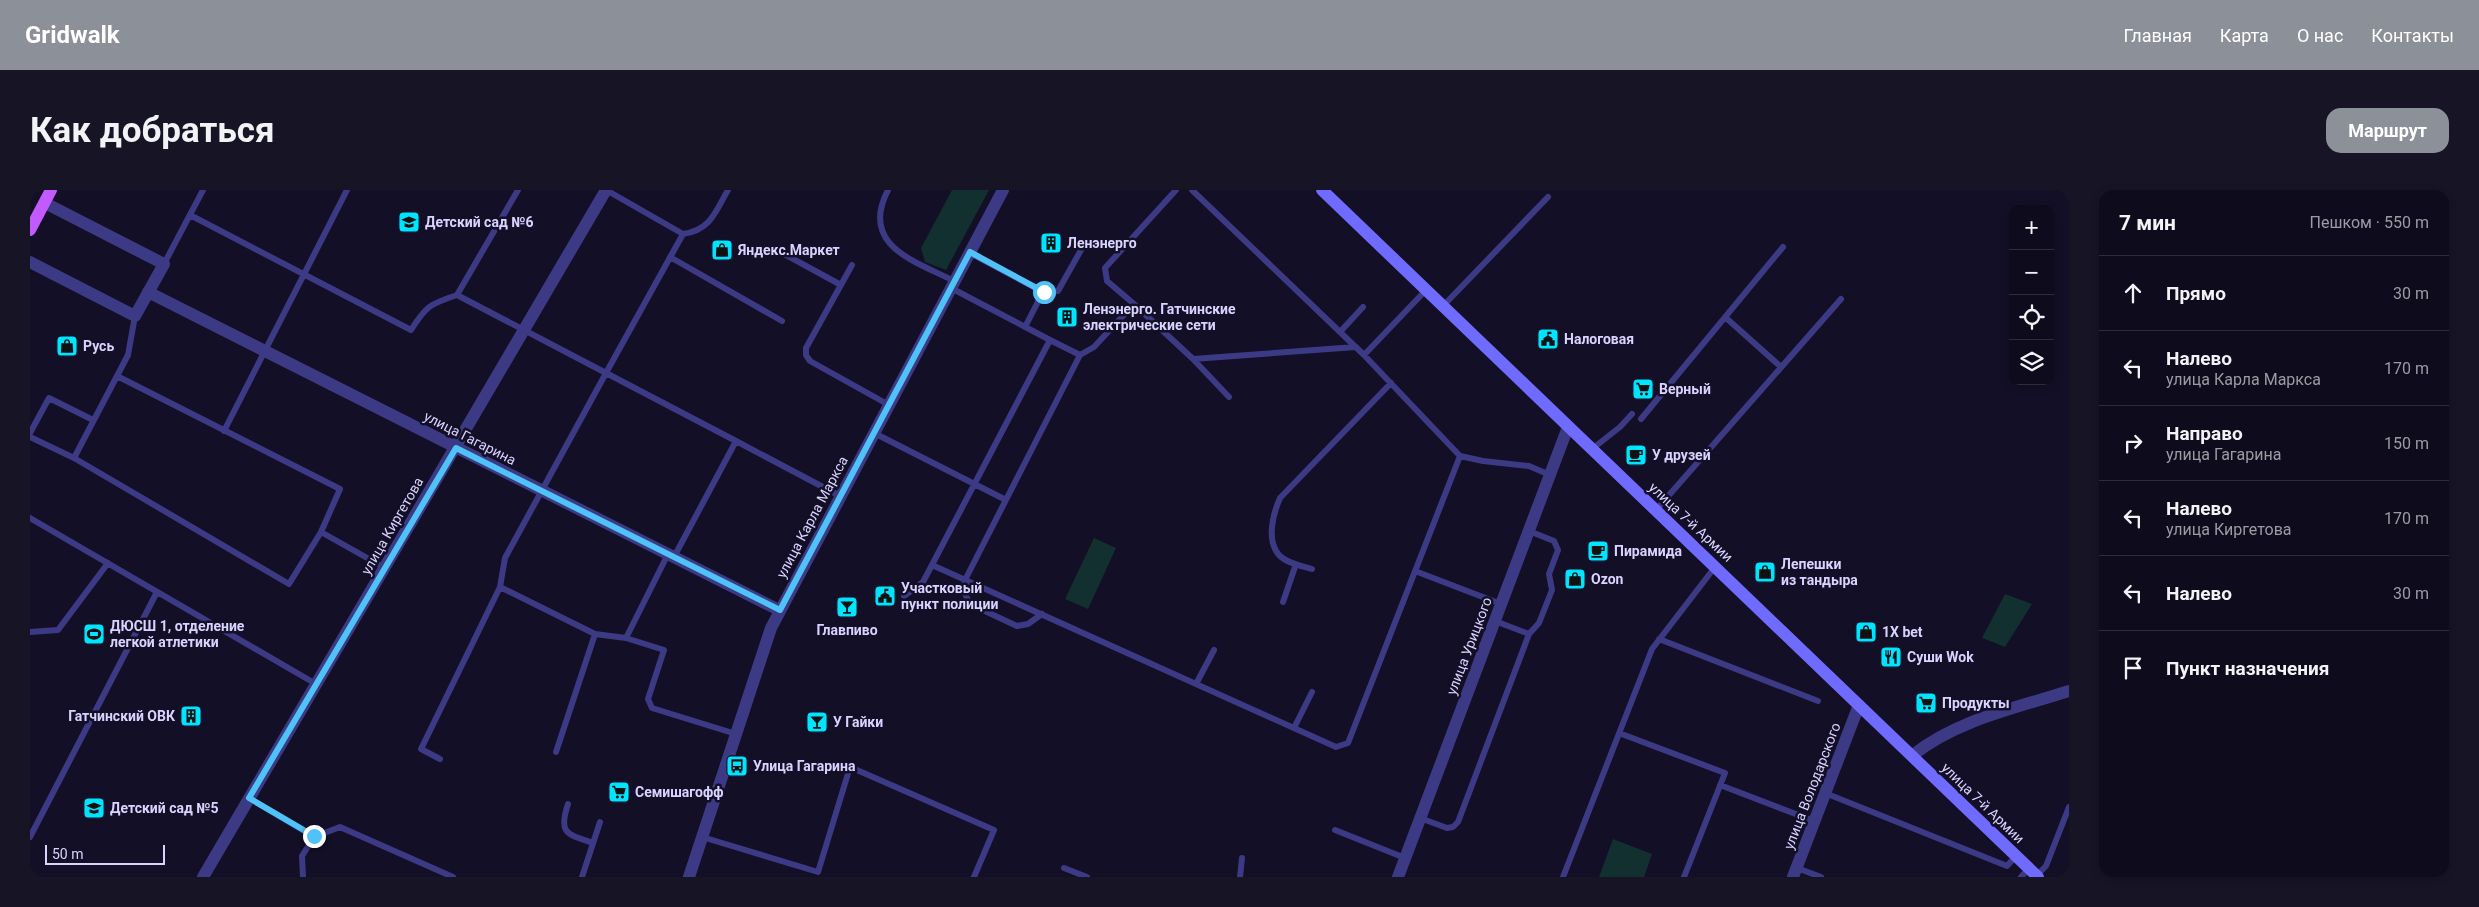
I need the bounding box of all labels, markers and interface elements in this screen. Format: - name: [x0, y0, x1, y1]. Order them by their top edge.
- text: Gridwalk: [25, 21, 120, 49]
- text: Главная: [2123, 25, 2192, 46]
- text: Карта: [2220, 25, 2269, 46]
- text: О нас: [2297, 25, 2343, 46]
- text: Контакты: [2371, 25, 2454, 46]
- button: Маршрут: [2326, 108, 2449, 153]
- text: Как добраться: [30, 110, 275, 151]
- map controls: [2009, 205, 2054, 385]
- button: +: [2009, 205, 2054, 250]
- school or university icon: Детский сад №6: [397, 210, 421, 234]
- text: 7 мин: [2119, 211, 2176, 235]
- text: Пешком · 550 m: [2310, 213, 2429, 232]
- place label: Детский сад №6: [425, 214, 533, 230]
- building icon: Ленэнерго: [1039, 231, 1063, 255]
- place label: Ленэнерго: [1067, 235, 1137, 251]
- shop icon: Яндекс.Маркет: [710, 238, 734, 262]
- place label: Яндекс.Маркет: [737, 242, 840, 258]
- button: −: [2009, 250, 2054, 295]
- icon: ahead: [2119, 279, 2147, 307]
- route start: [1033, 281, 1056, 304]
- text: Прямо: [2166, 282, 2226, 305]
- text: 30 m: [2393, 284, 2429, 303]
- button: locate: [2009, 295, 2054, 340]
- place label: Ленэнерго. Гатчинские электрические сети: [1083, 301, 1236, 333]
- building icon: Ленэнерго. Гатчинские электрические сети: [1055, 305, 1079, 329]
- public building icon: Налоговая: [1536, 327, 1560, 351]
- place label: Налоговая: [1564, 331, 1634, 347]
- shop icon: Русь: [55, 334, 79, 358]
- place label: Русь: [83, 338, 114, 354]
- button: layers: [2009, 340, 2054, 385]
- text: Налево: [2166, 347, 2232, 370]
- icon: left: [2119, 354, 2147, 382]
- text: 170 m: [2384, 359, 2429, 378]
- text: улица Карла Маркса: [2166, 370, 2321, 389]
- supermarket icon: Верный: [1631, 377, 1655, 401]
- place label: Верный: [1659, 381, 1711, 397]
- street label: улица Гагарина: [421, 408, 519, 468]
- text: Направо: [2166, 422, 2243, 445]
- icon: right: [2119, 429, 2147, 457]
- text: 150 m: [2384, 434, 2429, 453]
- cafe icon: У друзей: [1624, 443, 1648, 467]
- text: улица Гагарина: [2166, 445, 2281, 464]
- place label: У друзей: [1652, 447, 1711, 463]
- street label: улица Карла Маркса: [773, 453, 851, 581]
- street label: улица Киргетова: [358, 474, 426, 578]
- street label: улица 7-й Армии: [1646, 479, 1736, 565]
- text: Налево: [2166, 497, 2232, 520]
- icon: left: [2119, 504, 2147, 532]
- text: 170 m: [2384, 509, 2429, 528]
- text: улица Киргетова: [2166, 520, 2292, 539]
- cafe icon: Пирамида: [1586, 539, 1610, 563]
- place label: Пирамида: [1614, 543, 1683, 559]
- place label: Лепешки из тандыра: [1781, 556, 1858, 588]
- shop icon: Лепешки из тандыра: [1753, 560, 1777, 584]
- shop icon: Ozon: [1563, 567, 1587, 591]
- place label: Ozon: [1591, 571, 1624, 587]
- icon: left: [2119, 579, 2147, 607]
- place label: Участковый пункт полиции: [901, 580, 998, 612]
- text: Налево: [2166, 582, 2232, 605]
- public building icon: Участковый пункт полиции: [873, 584, 897, 608]
- text: 30 m: [2393, 584, 2429, 603]
- bar icon: Главпиво: [835, 595, 859, 619]
- street label: улица Урицкого: [1443, 595, 1495, 697]
- place label: ДЮСШ 1, отделение легкой атлетики: [110, 618, 245, 650]
- shop icon: 1X bet: [1854, 620, 1878, 644]
- sports icon: ДЮСШ 1, отделение легкой атлетики: [82, 622, 106, 646]
- place label: Главпиво: [816, 622, 878, 638]
- place label: 1X bet: [1882, 624, 1923, 640]
- restaurant icon: Суши Wok: [1879, 645, 1903, 669]
- place label: Суши Wok: [1907, 649, 1974, 665]
- icon: arrive: [2119, 654, 2147, 682]
- text: Пункт назначения: [2166, 657, 2329, 680]
- supermarket icon: Продукты: [1914, 691, 1938, 715]
- place label: Продукты: [1942, 695, 2010, 711]
- building icon: Гатчинский ОВК: [179, 704, 203, 728]
- place label: Гатчинский ОВК: [68, 708, 176, 724]
- bar icon: У Гайки: [805, 710, 829, 734]
- place label: У Гайки: [833, 714, 883, 730]
- street label: улица Володарского: [1780, 720, 1844, 852]
- bus stop icon: Улица Гагарина: [725, 754, 749, 778]
- place label: Улица Гагарина: [753, 758, 856, 774]
- street label: улица 7-й Армии: [1938, 759, 2028, 847]
- supermarket icon: Семишагофф: [607, 780, 631, 804]
- place label: Семишагофф: [635, 784, 723, 800]
- school or university icon: Дeтский сад №5: [82, 796, 106, 820]
- place label: Дeтский сад №5: [110, 800, 219, 816]
- route end: [303, 825, 326, 848]
- scale bar: [45, 842, 165, 865]
- text: 50 m: [52, 846, 84, 862]

